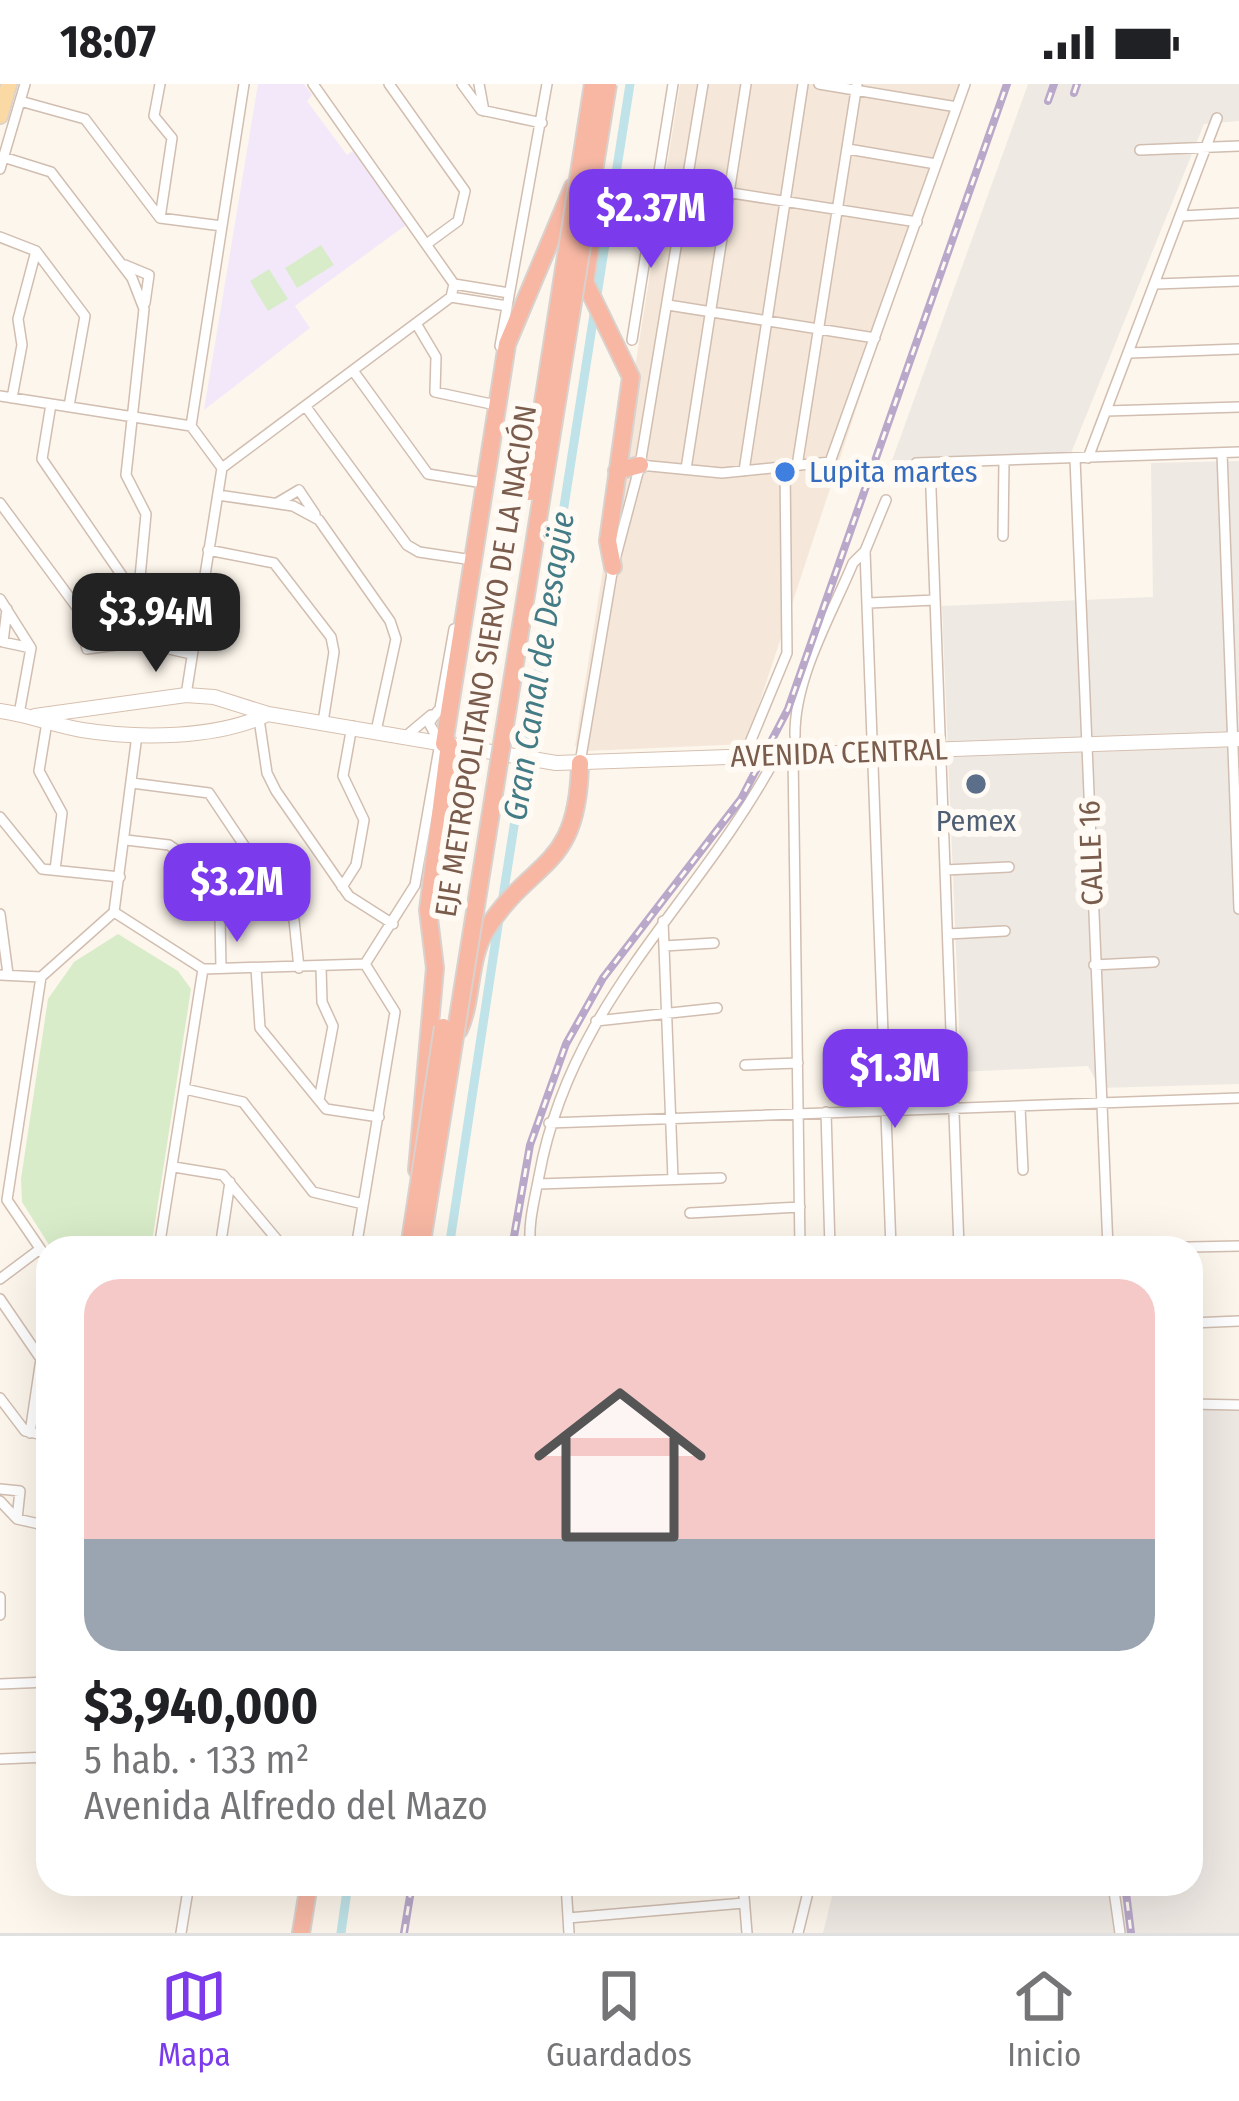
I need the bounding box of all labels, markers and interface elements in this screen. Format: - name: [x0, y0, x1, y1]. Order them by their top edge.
- text: 18:07: [60, 15, 156, 69]
- pin: $2.37M: [553, 169, 749, 271]
- text: $2.37M: [596, 185, 706, 231]
- street label: EJE METROPOLITANO SIERVO DE LA NACIÓN: [428, 402, 544, 920]
- place label: Lupita martes: [809, 454, 978, 490]
- marker: Lupita martes: [772, 459, 798, 485]
- water label: Gran Canal de Desagüe: [495, 509, 583, 823]
- pin: $3.94M: [58, 573, 254, 675]
- text: $3.94M: [99, 589, 213, 635]
- street label: AVENIDA CENTRAL: [730, 731, 948, 775]
- marker: Pemex: [963, 771, 989, 797]
- street label: CALLE 16: [1071, 800, 1111, 906]
- place label: Pemex: [936, 803, 1017, 839]
- pin: $3.2M: [153, 843, 321, 945]
- text: $3.2M: [191, 859, 283, 905]
- pin: $1.3M: [811, 1029, 979, 1131]
- text: $1.3M: [850, 1045, 940, 1091]
- icon: home: [512, 1357, 728, 1573]
- text: $3,940,000: [84, 1675, 318, 1737]
- text: 5 hab. · 133 m²: [84, 1737, 309, 1783]
- text: Avenida Alfredo del Mazo: [84, 1783, 488, 1829]
- tab: Mapa: [158, 1963, 231, 2075]
- tab: Guardados: [546, 1963, 692, 2075]
- tab: Inicio: [1007, 1963, 1081, 2075]

